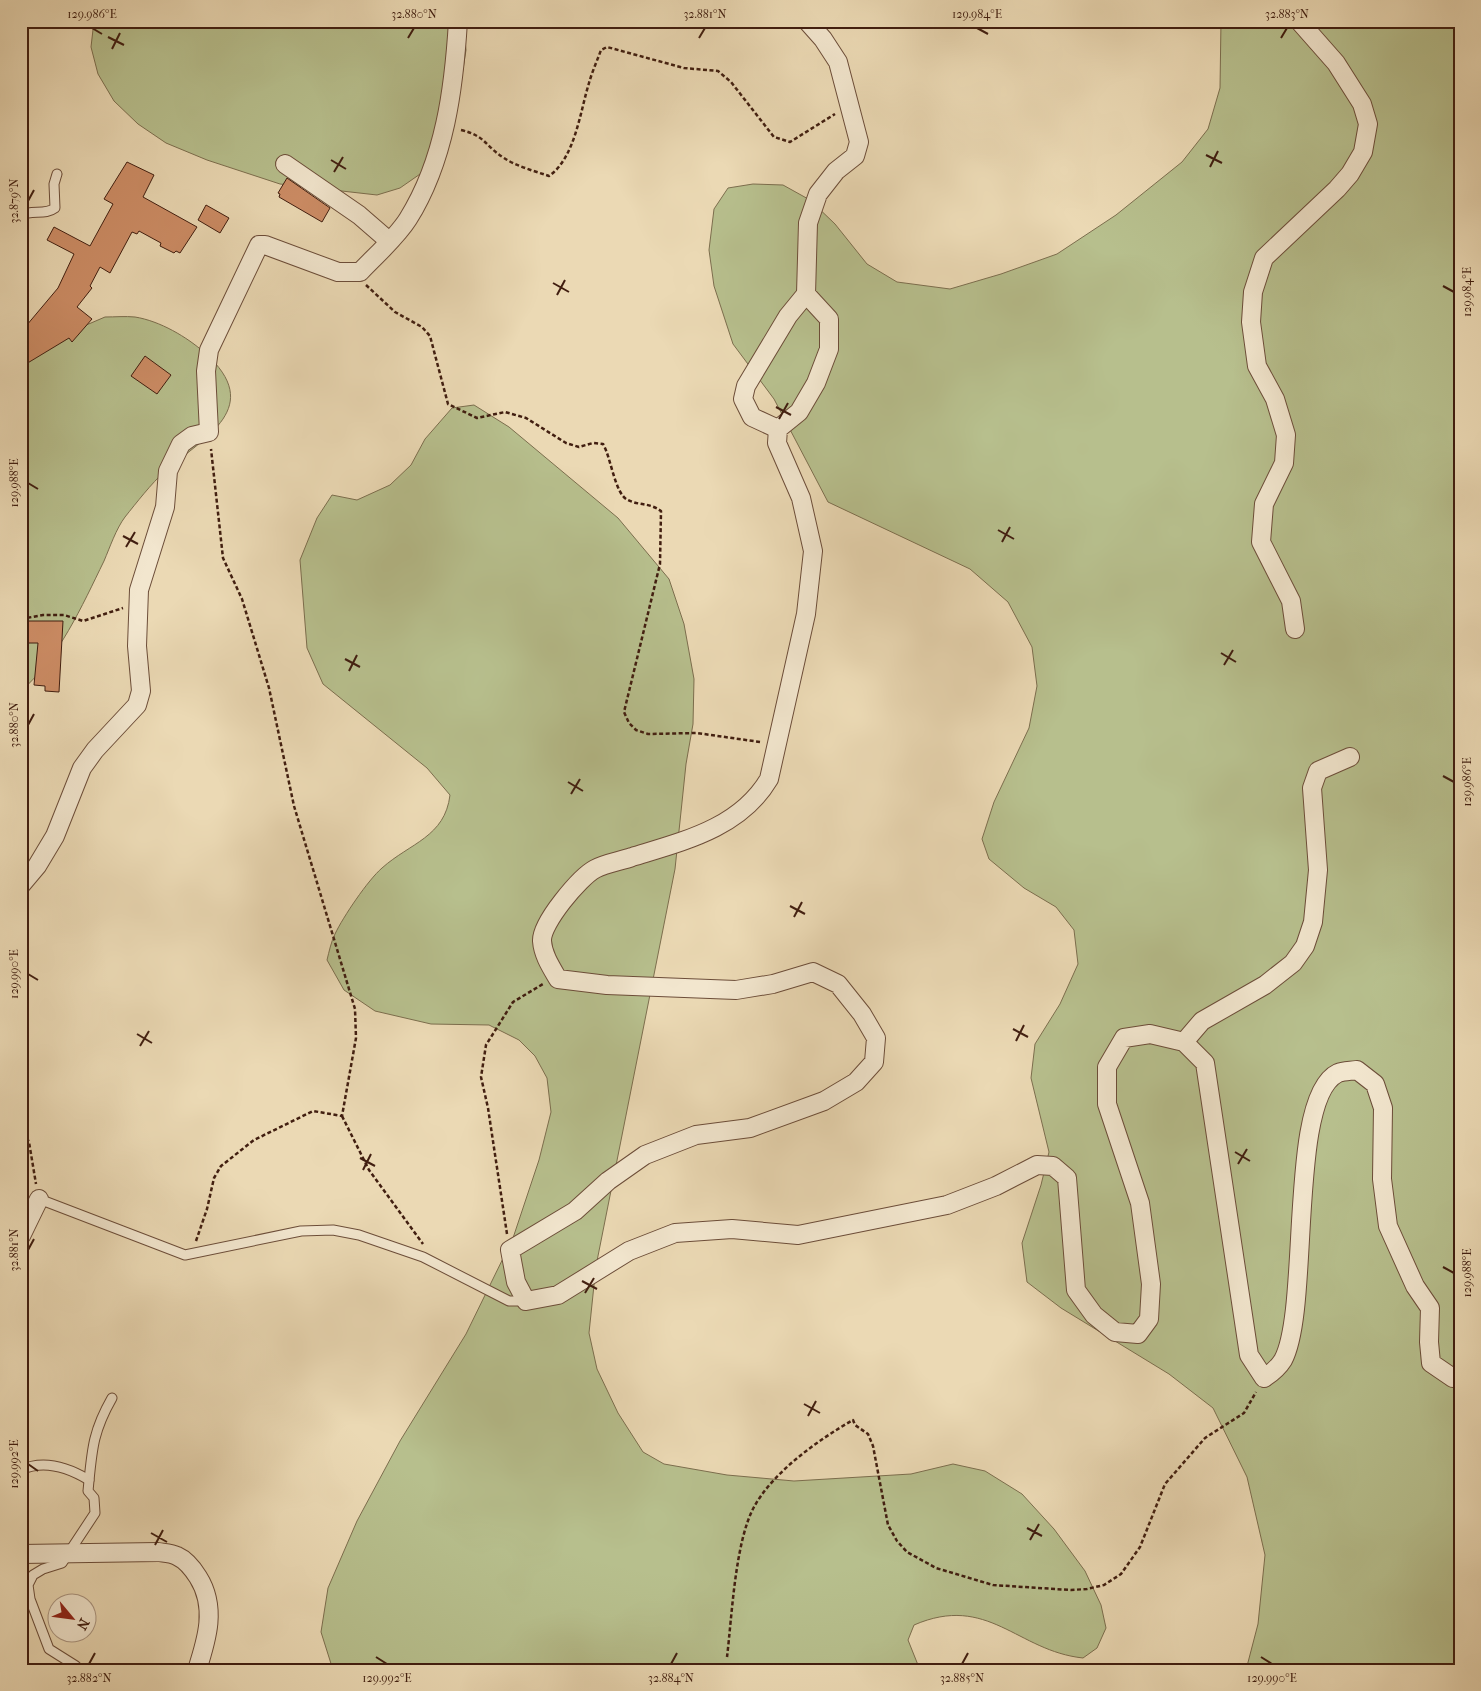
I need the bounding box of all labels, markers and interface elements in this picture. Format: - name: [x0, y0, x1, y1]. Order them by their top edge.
- text: 129.986°E: [67, 7, 117, 21]
- text: 32.880°N: [391, 7, 437, 21]
- text: 32.881°N: [683, 7, 727, 21]
- text: 129.984°E: [952, 7, 1002, 21]
- text: 32.883°N: [1265, 7, 1309, 21]
- text: 32.879°N: [7, 179, 21, 224]
- text: 129.984°E: [1460, 267, 1474, 317]
- text: 129.988°E: [7, 459, 21, 507]
- text: 32.880°N: [7, 702, 21, 748]
- text: 129.986°E: [1460, 757, 1474, 807]
- text: 129.990°E: [7, 949, 21, 999]
- text: 32.881°N: [7, 1228, 21, 1272]
- text: 129.988°E: [1460, 1249, 1474, 1297]
- text: 129.992°E: [7, 1439, 21, 1489]
- north arrow: [48, 1594, 98, 1644]
- text: N: [73, 1615, 93, 1633]
- text: 32.882°N: [66, 1671, 112, 1685]
- text: 129.992°E: [362, 1671, 412, 1685]
- text: 32.884°N: [648, 1671, 694, 1685]
- text: 32.885°N: [940, 1671, 984, 1685]
- text: 129.990°E: [1247, 1671, 1297, 1685]

